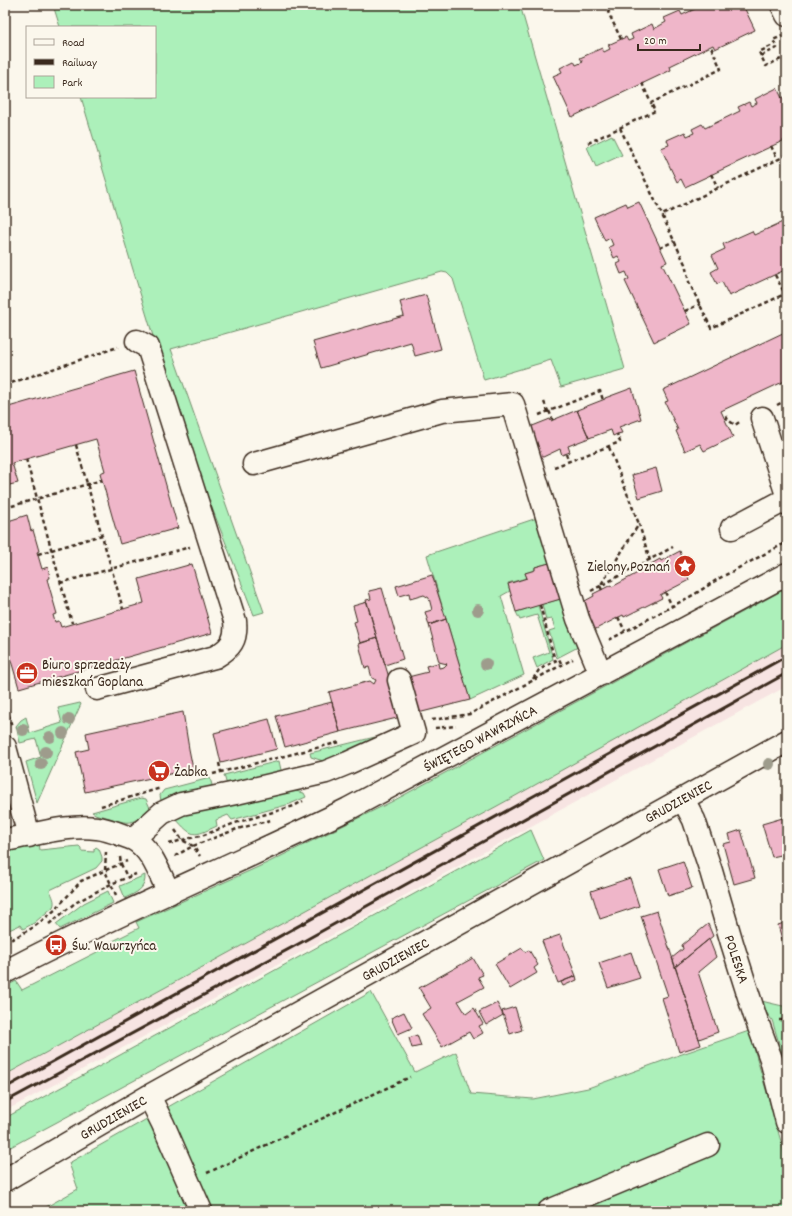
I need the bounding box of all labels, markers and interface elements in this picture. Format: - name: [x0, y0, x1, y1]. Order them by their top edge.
- legend: [26, 26, 156, 98]
- scale bar: [638, 26, 700, 52]
- text: 20 m: [644, 33, 667, 50]
- text: Road: [62, 35, 84, 52]
- text: Railway: [62, 55, 98, 72]
- text: Park: [62, 75, 83, 92]
- place icon: Zielony Poznań: [672, 553, 698, 579]
- place label: Zielony Poznań: [587, 557, 670, 579]
- place label: Biuro sprzedaży mieszkań Goplana: [42, 655, 144, 694]
- office icon: Biuro sprzedaży mieszkań Goplana: [14, 660, 40, 686]
- street label: ŚWIĘTEGO WAWRZYŃCA: [420, 700, 542, 779]
- supermarket icon: Żabka: [146, 758, 172, 784]
- place label: Żabka: [174, 762, 208, 784]
- street label: GRUDZIENIEC: [641, 775, 717, 830]
- bus stop icon: Św. Wawrzyńca: [43, 932, 69, 958]
- street label: POLESKA: [717, 932, 753, 987]
- street label: GRUDZIENIEC: [358, 933, 434, 988]
- place label: Św. Wawrzyńca: [72, 936, 157, 958]
- street label: GRUDZIENIEC: [76, 1091, 152, 1147]

